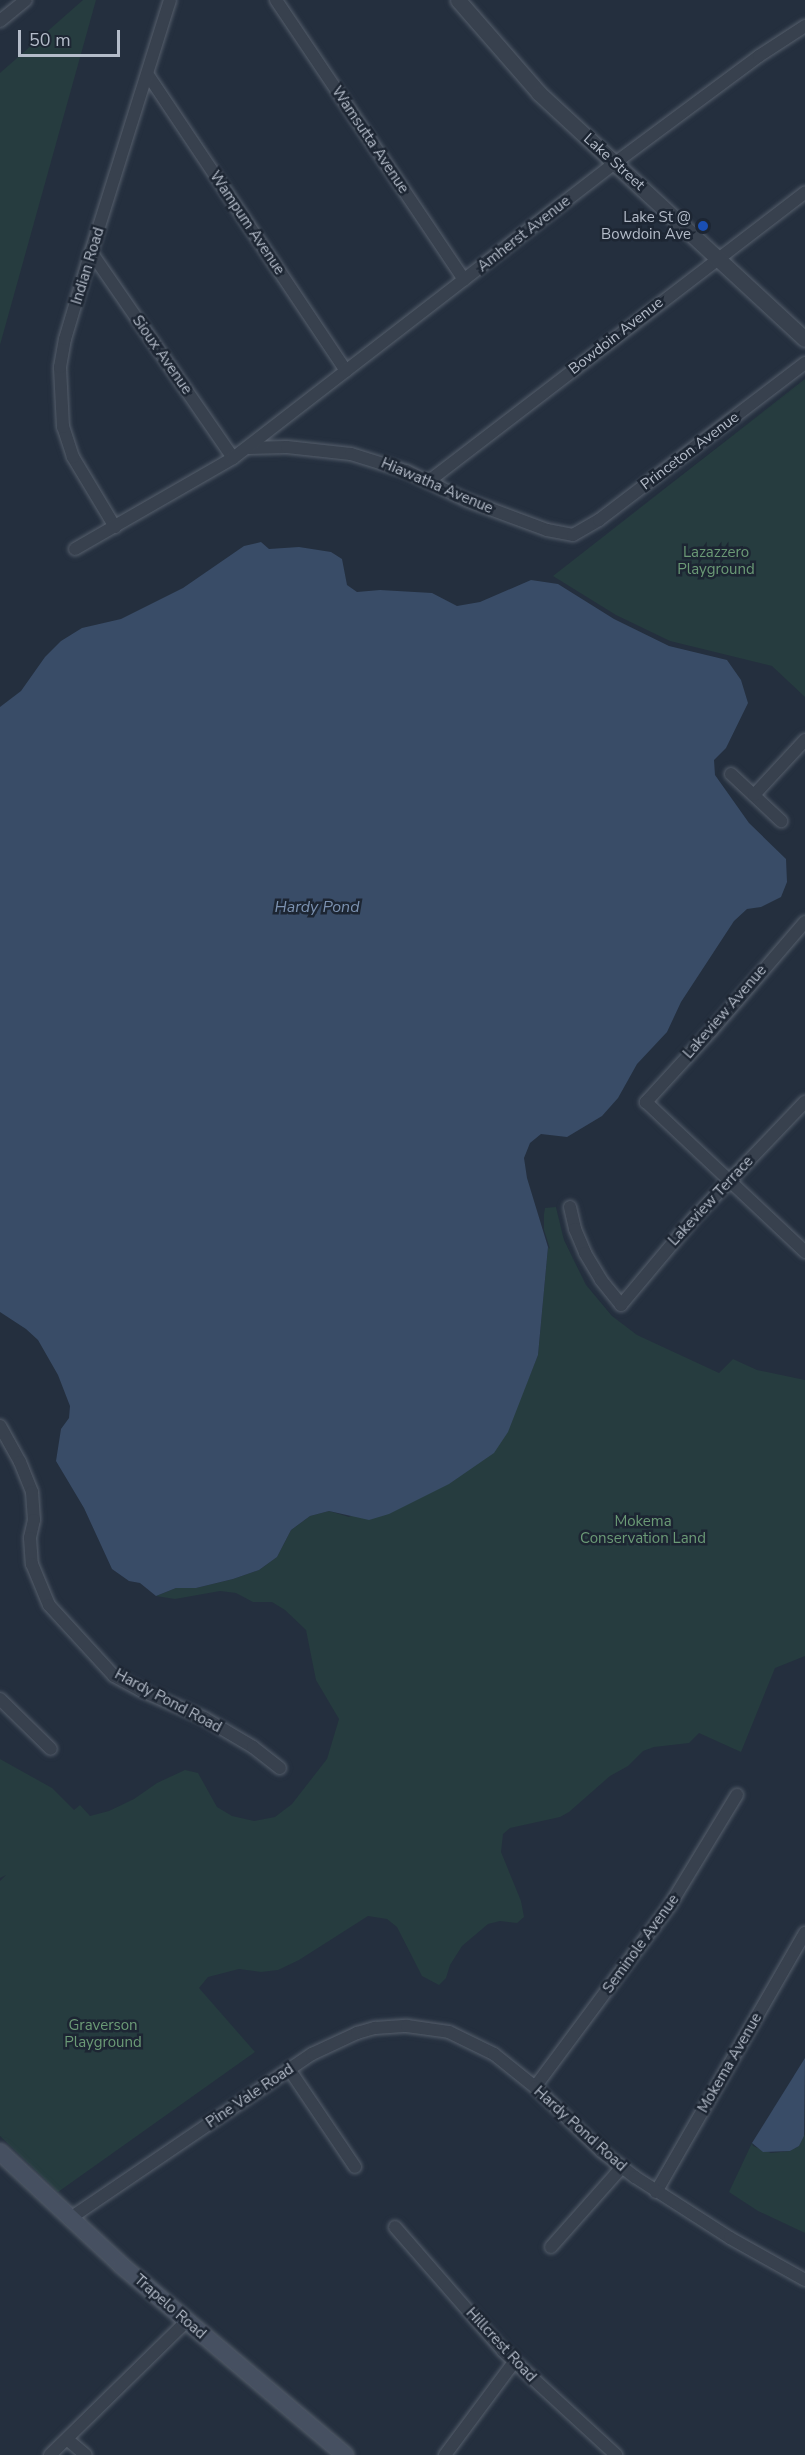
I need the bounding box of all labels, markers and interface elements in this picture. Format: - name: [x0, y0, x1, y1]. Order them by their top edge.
- scale bar: [21, 18, 123, 56]
- text: 50 m: [29, 28, 71, 52]
- street label: Wamsutta Avenue: [328, 83, 412, 197]
- street label: Lake Street: [580, 130, 648, 194]
- street label: Wampum Avenue: [206, 168, 288, 278]
- street label: Amherst Avenue: [474, 192, 574, 276]
- place label: Lake St @ Bowdoin Ave: [601, 208, 691, 243]
- marker: Lake St @ Bowdoin Ave: [696, 219, 710, 233]
- street label: Indian Road: [68, 225, 108, 307]
- street label: Bowdoin Avenue: [565, 294, 667, 378]
- street label: Sioux Avenue: [128, 312, 196, 398]
- street label: Princeton Avenue: [637, 408, 743, 494]
- street label: Hiawatha Avenue: [378, 454, 496, 518]
- park label: Lazazzero Playground: [677, 543, 755, 578]
- water label: Hardy Pond: [274, 897, 360, 917]
- street label: Lakeview Avenue: [680, 962, 770, 1062]
- street label: Lakeview Terrace: [665, 1152, 757, 1250]
- park label: Mokema Conservation Land: [580, 1512, 706, 1547]
- street label: Hardy Pond Road: [111, 1665, 225, 1737]
- street label: Seminole Avenue: [599, 1891, 683, 1997]
- street label: Mokema Avenue: [694, 2010, 766, 2116]
- park label: Graverson Playground: [64, 2016, 142, 2051]
- street label: Pine Vale Road: [203, 2060, 297, 2132]
- street label: Hardy Pond Road: [530, 2083, 630, 2175]
- street label: Trapelo Road: [130, 2271, 210, 2343]
- street label: Hillcrest Road: [462, 2304, 540, 2386]

